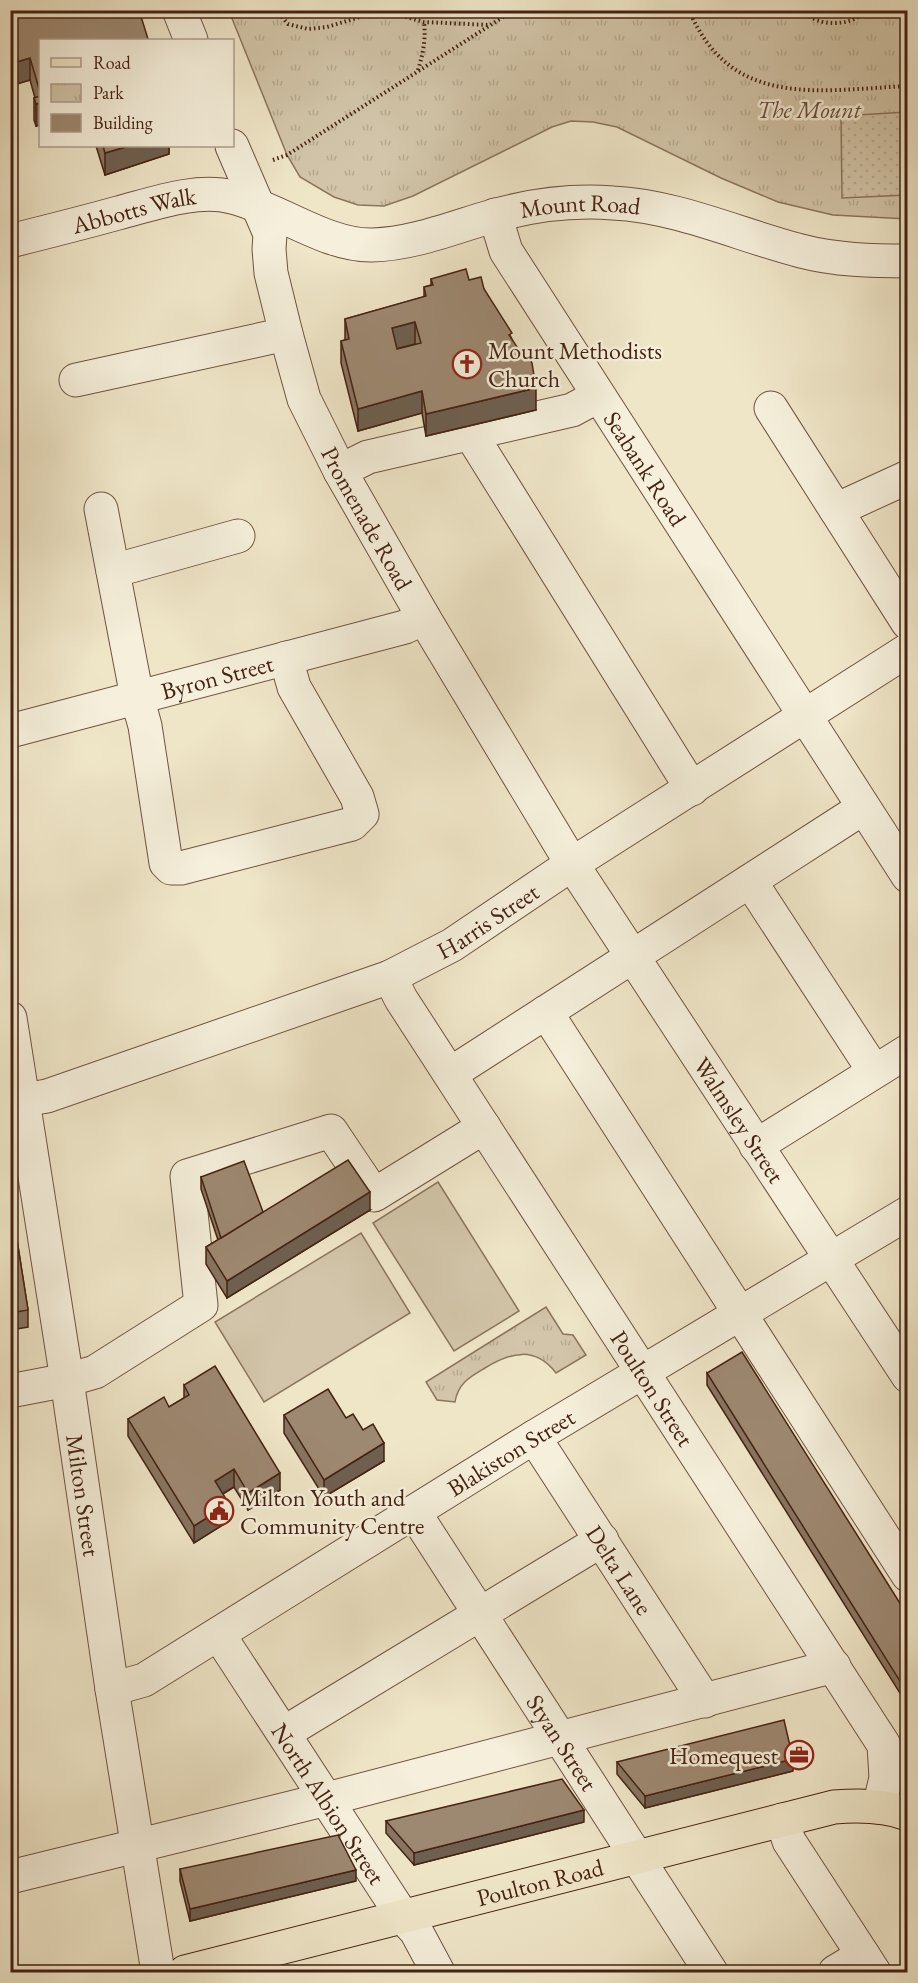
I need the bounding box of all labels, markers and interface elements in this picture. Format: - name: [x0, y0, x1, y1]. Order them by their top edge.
- legend: [39, 39, 234, 147]
- text: Road: [93, 51, 132, 74]
- text: Park: [93, 81, 124, 104]
- park label: The Mount: [757, 94, 862, 125]
- text: Building: [93, 111, 153, 134]
- street label: Abbotts Walk: [68, 179, 199, 240]
- street label: Mount Road: [517, 187, 643, 225]
- place label: Mount Methodists Church: [488, 335, 662, 394]
- church icon: Mount Methodists Church: [451, 348, 483, 380]
- street label: Seabank Road: [597, 405, 695, 532]
- street label: Promenade Road: [315, 441, 421, 596]
- street label: Byron Street: [157, 647, 277, 706]
- street label: Harris Street: [431, 875, 545, 966]
- street label: Walmsley Street: [687, 1051, 793, 1189]
- street label: Poulton Street: [604, 1324, 702, 1452]
- street label: Blakiston Street: [441, 1401, 580, 1503]
- street label: Milton Street: [60, 1432, 108, 1559]
- place label: Milton Youth and Community Centre: [240, 1482, 424, 1541]
- public building icon: Milton Youth and Community Centre: [203, 1495, 235, 1527]
- street label: Delta Lane: [579, 1519, 660, 1620]
- street label: Styan Street: [520, 1688, 605, 1797]
- street label: North Albion Street: [265, 1717, 393, 1890]
- office icon: Homequest: [783, 1739, 815, 1771]
- place label: Homequest: [669, 1740, 778, 1771]
- street label: Poulton Road: [473, 1851, 607, 1913]

